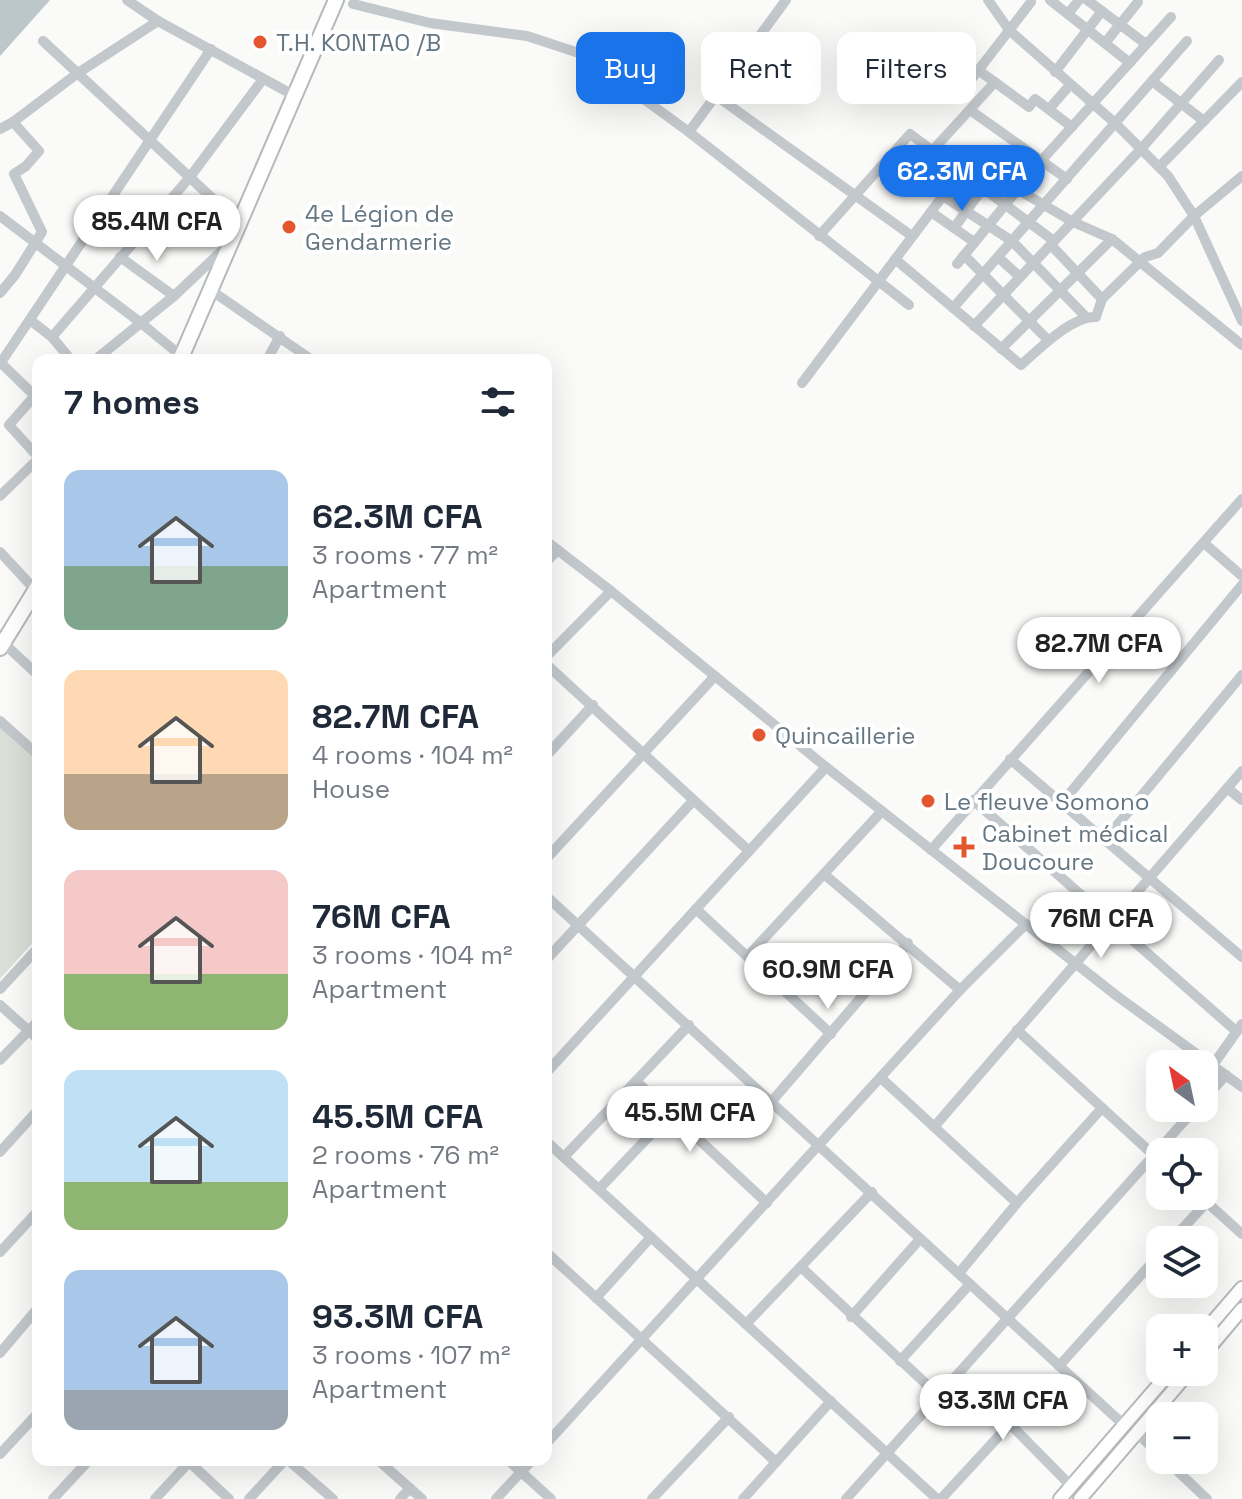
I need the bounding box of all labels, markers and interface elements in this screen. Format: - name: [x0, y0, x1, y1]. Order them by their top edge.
- place label: T.H. KONTAO /B: [276, 27, 441, 58]
- chip: Buy: [576, 32, 685, 104]
- chip: Rent: [701, 32, 821, 104]
- chip: Filters: [837, 32, 976, 104]
- marker: T.H. KONTAO /B: [251, 33, 269, 51]
- pin: 62.3M CFA: [870, 145, 1054, 213]
- text: 62.3M CFA: [897, 154, 1027, 188]
- pin: 85.4M CFA: [65, 195, 249, 263]
- place label: 4e Légion de Gendarmerie: [305, 198, 454, 257]
- text: 85.4M CFA: [92, 204, 223, 238]
- marker: 4e Légion de Gendarmerie: [280, 218, 298, 236]
- icon: filters: [476, 380, 520, 424]
- text: 7 homes: [64, 381, 200, 424]
- text: 62.3M CFA: [312, 495, 483, 538]
- icon: home: [128, 502, 224, 598]
- text: 3 rooms · 77 m²: [312, 538, 498, 572]
- text: Apartment: [312, 572, 447, 606]
- pin: 82.7M CFA: [1007, 617, 1191, 685]
- text: 82.7M CFA: [1035, 626, 1163, 660]
- text: 82.7M CFA: [312, 695, 479, 738]
- icon: home: [128, 702, 224, 798]
- place label: Quincaillerie: [775, 720, 915, 751]
- marker: Quincaillerie: [750, 726, 768, 744]
- text: 4 rooms · 104 m²: [312, 738, 513, 772]
- text: House: [312, 772, 390, 806]
- place label: Le fleuve Somono: [944, 786, 1150, 817]
- marker: Le fleuve Somono: [919, 792, 937, 810]
- place label: Cabinet médical Doucoure: [982, 818, 1168, 877]
- marker: Cabinet médical Doucoure: [953, 836, 975, 858]
- pin: 76M CFA: [1027, 892, 1175, 960]
- text: 76M CFA: [312, 895, 450, 938]
- text: 76M CFA: [1048, 901, 1154, 935]
- icon: home: [128, 902, 224, 998]
- text: 3 rooms · 104 m²: [312, 938, 513, 972]
- pin: 60.9M CFA: [736, 943, 920, 1011]
- text: 60.9M CFA: [762, 952, 894, 986]
- text: Apartment: [312, 972, 447, 1006]
- north arrow: [1146, 1050, 1218, 1122]
- map controls: [1146, 1050, 1218, 1474]
- pin: 45.5M CFA: [598, 1086, 782, 1154]
- text: 45.5M CFA: [312, 1095, 483, 1138]
- text: 45.5M CFA: [625, 1095, 756, 1129]
- icon: home: [128, 1102, 224, 1198]
- text: 2 rooms · 76 m²: [312, 1138, 499, 1172]
- button: locate: [1146, 1138, 1218, 1210]
- text: Apartment: [312, 1172, 447, 1206]
- button: layers: [1146, 1226, 1218, 1298]
- text: 93.3M CFA: [312, 1295, 483, 1338]
- icon: home: [128, 1302, 224, 1398]
- button: +: [1146, 1314, 1218, 1386]
- text: 3 rooms · 107 m²: [312, 1338, 510, 1372]
- text: Apartment: [312, 1372, 447, 1406]
- pin: 93.3M CFA: [911, 1374, 1095, 1442]
- text: 93.3M CFA: [938, 1383, 1068, 1417]
- button: −: [1146, 1402, 1218, 1474]

